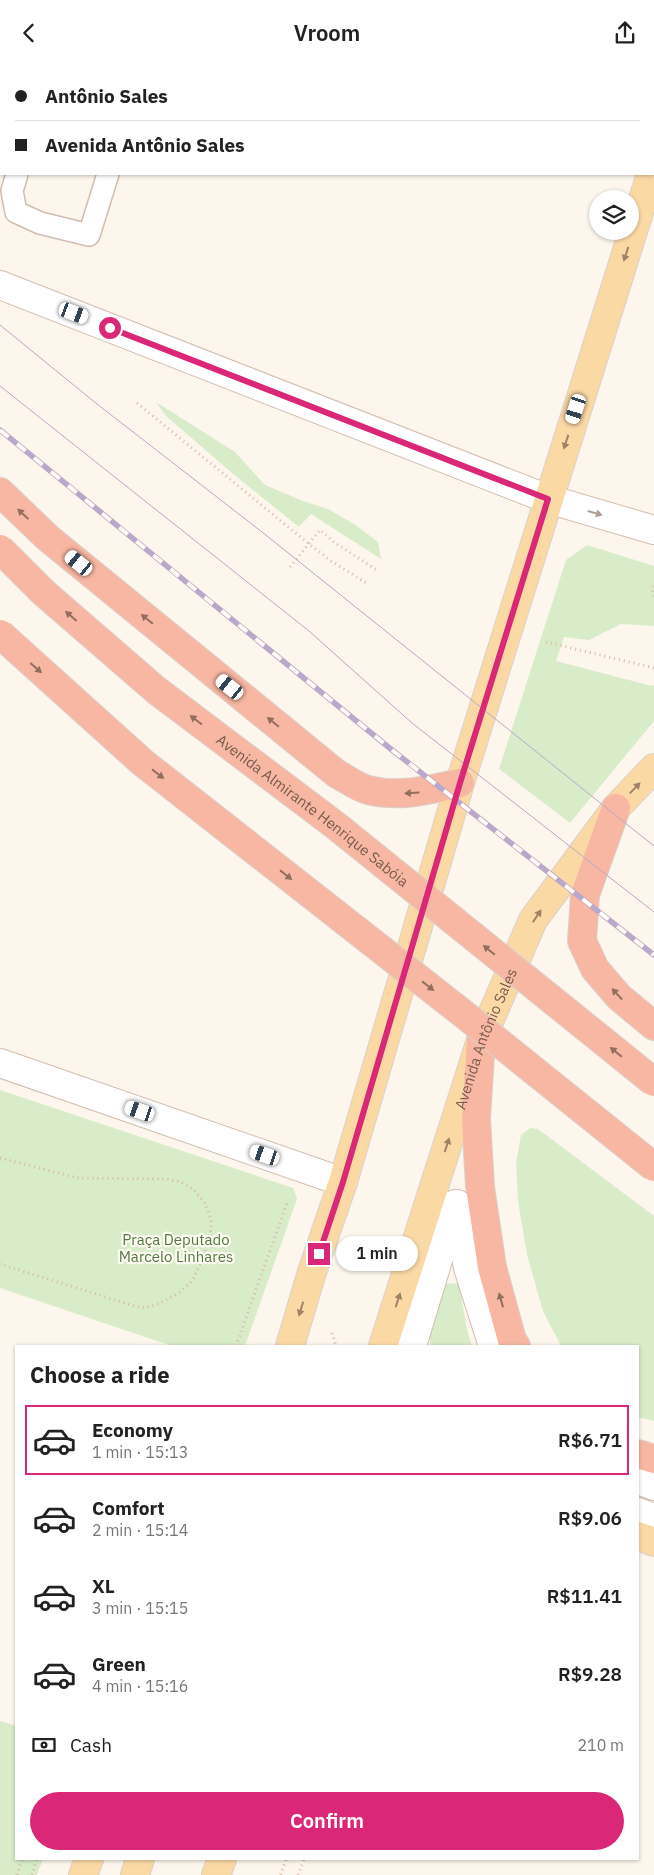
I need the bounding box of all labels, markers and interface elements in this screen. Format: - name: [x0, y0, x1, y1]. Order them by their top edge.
- text: Vroom: [294, 18, 360, 47]
- icon: back: [15, 19, 43, 47]
- icon: share: [611, 19, 639, 47]
- text: Antônio Sales: [45, 84, 168, 108]
- text: Avenida Antônio Sales: [45, 133, 245, 157]
- map controls: [589, 190, 639, 240]
- button: layers: [589, 190, 639, 240]
- one-way arrow: [621, 246, 629, 261]
- car: [57, 301, 90, 325]
- route start: [99, 317, 121, 339]
- car: [564, 392, 587, 426]
- one-way arrow: [562, 435, 570, 450]
- one-way arrow: [17, 508, 29, 520]
- one-way arrow: [587, 510, 602, 518]
- car: [62, 548, 95, 578]
- one-way arrow: [65, 611, 78, 622]
- one-way arrow: [141, 613, 154, 624]
- one-way arrow: [29, 662, 42, 673]
- car: [213, 672, 246, 702]
- one-way arrow: [190, 715, 203, 726]
- one-way arrow: [266, 716, 279, 727]
- street label: Avenida Almirante Henrique Sabóia: [213, 730, 413, 890]
- one-way arrow: [151, 769, 164, 780]
- one-way arrow: [629, 782, 641, 794]
- one-way arrow: [404, 789, 420, 797]
- one-way arrow: [279, 869, 292, 880]
- one-way arrow: [532, 909, 541, 923]
- one-way arrow: [483, 944, 496, 955]
- street label: Avenida Antônio Sales: [450, 965, 521, 1112]
- one-way arrow: [421, 980, 434, 991]
- one-way arrow: [611, 988, 623, 1000]
- one-way arrow: [610, 1046, 623, 1057]
- car: [123, 1099, 156, 1123]
- one-way arrow: [444, 1137, 452, 1152]
- car: [248, 1143, 281, 1167]
- park label: Praça Deputado Marcelo Linhares: [119, 1230, 233, 1266]
- callout: 1 min: [336, 1237, 419, 1271]
- route end: [308, 1243, 330, 1265]
- text: 1 min: [356, 1243, 398, 1263]
- one-way arrow: [395, 1292, 402, 1307]
- one-way arrow: [497, 1292, 505, 1307]
- one-way arrow: [297, 1302, 305, 1317]
- text: Choose a ride: [30, 1360, 170, 1389]
- icon: car: [32, 1418, 77, 1463]
- text: Economy: [92, 1418, 173, 1442]
- text: R$6.71: [558, 1428, 622, 1452]
- text: 1 min · 15:13: [92, 1442, 188, 1462]
- icon: car: [32, 1496, 77, 1541]
- text: Comfort: [92, 1496, 165, 1520]
- text: R$9.06: [558, 1506, 622, 1530]
- text: 2 min · 15:14: [92, 1520, 188, 1540]
- icon: car: [32, 1574, 77, 1619]
- text: XL: [92, 1574, 115, 1598]
- text: R$11.41: [547, 1584, 622, 1608]
- text: 3 min · 15:15: [92, 1598, 188, 1618]
- icon: car: [32, 1652, 77, 1697]
- text: Green: [92, 1652, 146, 1676]
- text: R$9.28: [558, 1662, 622, 1686]
- text: 4 min · 15:16: [92, 1676, 188, 1696]
- icon: cash: [30, 1731, 58, 1759]
- text: Cash: [70, 1733, 112, 1757]
- text: 210 m: [577, 1735, 624, 1755]
- button: Confirm: [30, 1792, 624, 1850]

